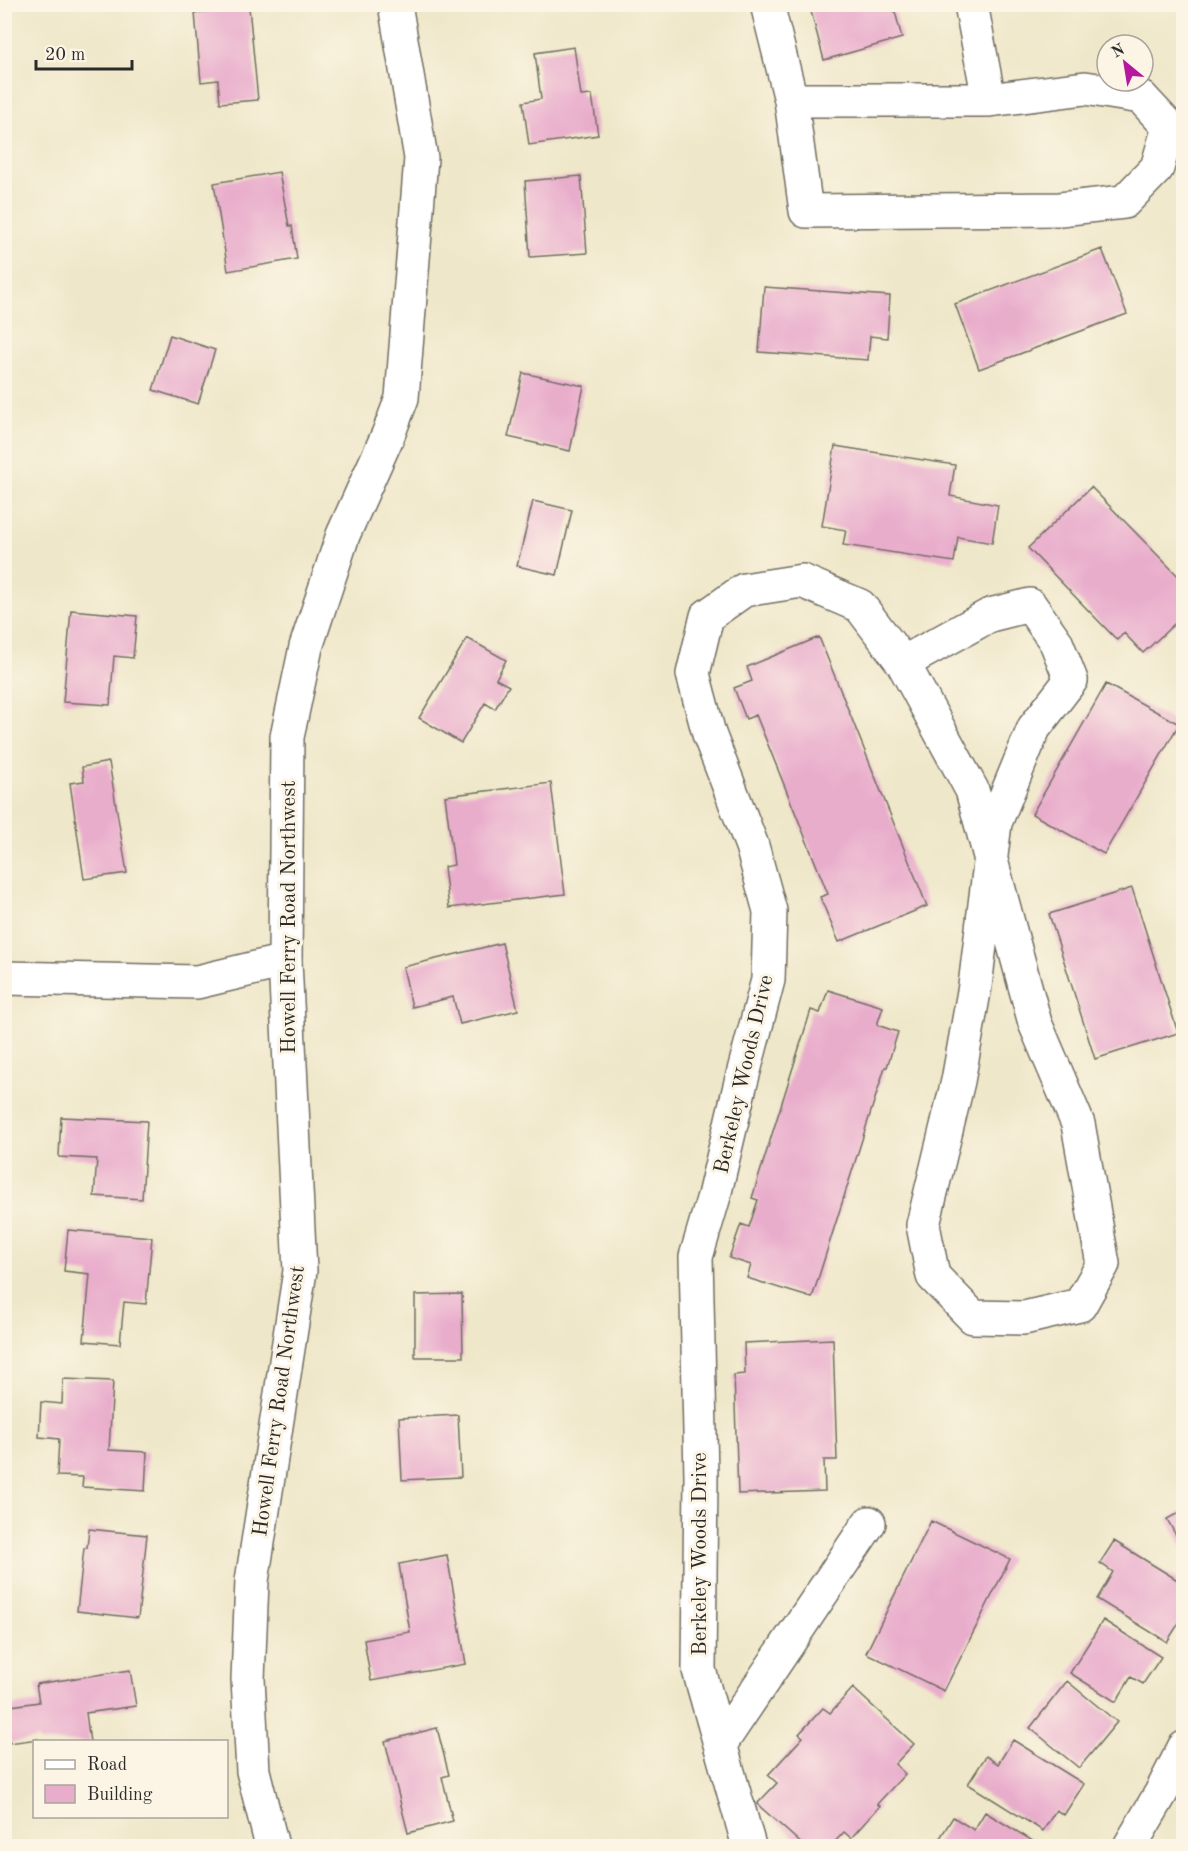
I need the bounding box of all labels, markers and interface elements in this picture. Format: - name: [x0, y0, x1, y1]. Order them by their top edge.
- scale bar: [36, 33, 132, 71]
- north arrow: [1095, 33, 1155, 93]
- text: N: [1109, 41, 1128, 62]
- text: 20 m: [45, 46, 85, 64]
- street label: Howell Ferry Road Northwest: [279, 780, 300, 1054]
- street label: Berkeley Woods Drive: [711, 973, 778, 1176]
- street label: Howell Ferry Road Northwest: [250, 1264, 309, 1538]
- street label: Berkeley Woods Drive: [690, 1452, 711, 1656]
- legend: [33, 1740, 228, 1818]
- text: Road: [87, 1756, 127, 1774]
- text: Building: [87, 1786, 153, 1804]

